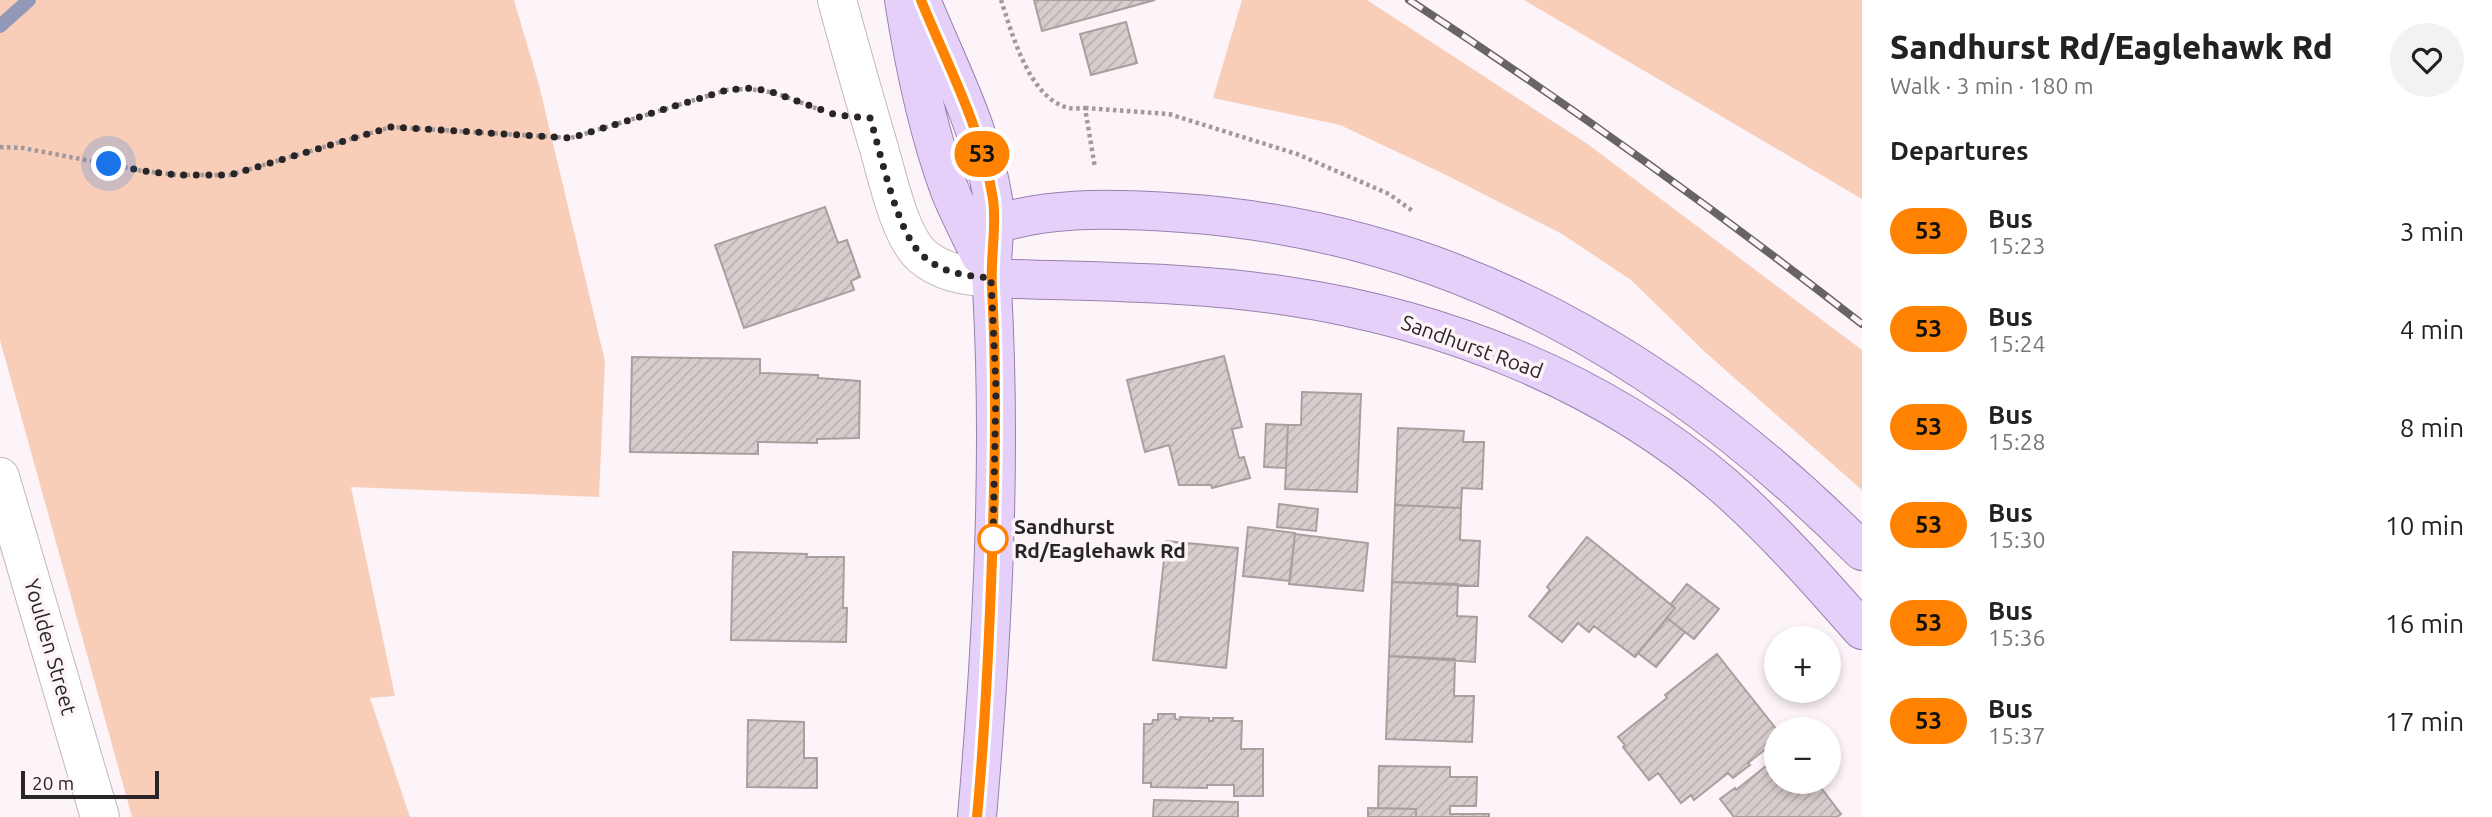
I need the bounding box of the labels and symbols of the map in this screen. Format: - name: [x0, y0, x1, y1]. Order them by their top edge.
- line badge: 53: [950, 131, 1014, 177]
- your location: [91, 146, 126, 181]
- street label: Sandhurst Road: [1398, 309, 1546, 383]
- place label: Sandhurst Rd/Eaglehawk Rd: [1014, 514, 1186, 562]
- marker: Sandhurst Rd/Eaglehawk Rd: [978, 524, 1008, 554]
- street label: Youlden Street: [20, 576, 82, 717]
- scale bar: [21, 768, 159, 800]

